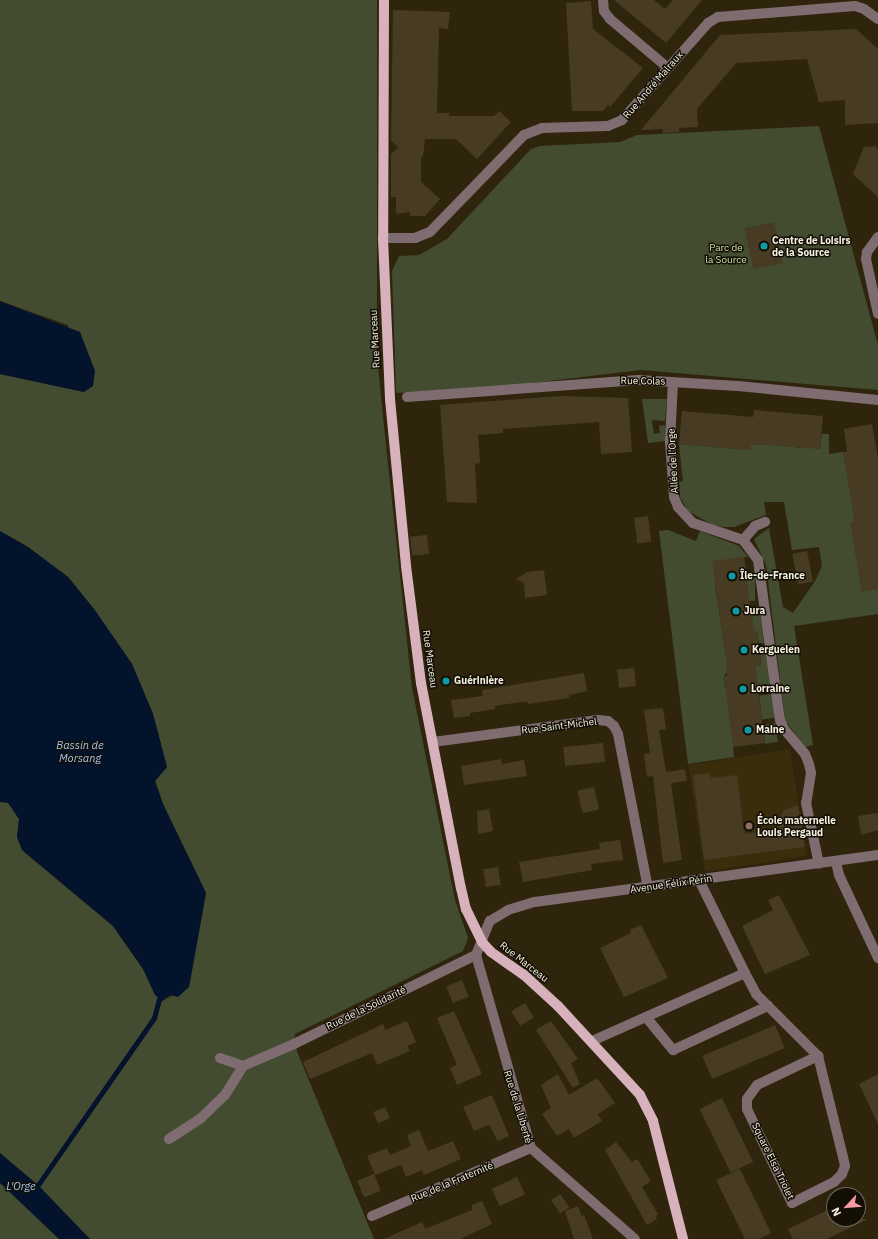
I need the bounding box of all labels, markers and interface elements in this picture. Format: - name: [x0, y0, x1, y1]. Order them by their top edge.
- street label: Rue André Malraux: [621, 49, 685, 121]
- place label: Centre de Loisirs de la Source: [772, 234, 851, 258]
- park label: Parc de la Source: [705, 241, 747, 264]
- marker: Centre de Loisirs de la Source: [759, 241, 769, 251]
- street label: Rue Marceau: [367, 309, 383, 369]
- street label: Rue Colas: [621, 375, 665, 387]
- street label: Allée de l'Orge: [665, 428, 681, 494]
- place label: Île-de-France: [740, 570, 805, 582]
- marker: Île-de-France: [727, 571, 737, 581]
- place label: Jura: [744, 605, 765, 617]
- marker: Jura: [731, 606, 741, 616]
- street label: Rue Marceau: [420, 629, 440, 689]
- place label: Kerguelen: [752, 644, 800, 656]
- marker: Kerguelen: [739, 645, 749, 655]
- place label: Guérinière: [454, 675, 504, 687]
- marker: Guérinière: [441, 676, 451, 686]
- place label: Lorraine: [751, 683, 790, 695]
- marker: Lorraine: [738, 684, 748, 694]
- street label: Rue Saint-Michel: [521, 715, 597, 737]
- place label: Maine: [756, 724, 784, 736]
- marker: Maine: [743, 725, 753, 735]
- water label: Bassin de Morsang: [56, 739, 104, 765]
- place label: École maternelle Louis Pergaud: [757, 814, 836, 838]
- marker: École maternelle Louis Pergaud: [744, 821, 754, 831]
- street label: Avenue Félix Périn: [629, 872, 713, 896]
- street label: Rue Marceau: [497, 939, 551, 985]
- street label: Rue de la Solidarité: [324, 984, 408, 1032]
- street label: Rue de la Liberté: [501, 1069, 535, 1145]
- street label: Square Elsa Triolet: [749, 1121, 797, 1201]
- street label: Rue de la Fraternité: [409, 1159, 495, 1205]
- water label: L'Orge: [6, 1179, 36, 1193]
- north arrow: [826, 1187, 866, 1227]
- text: N: [828, 1205, 844, 1218]

